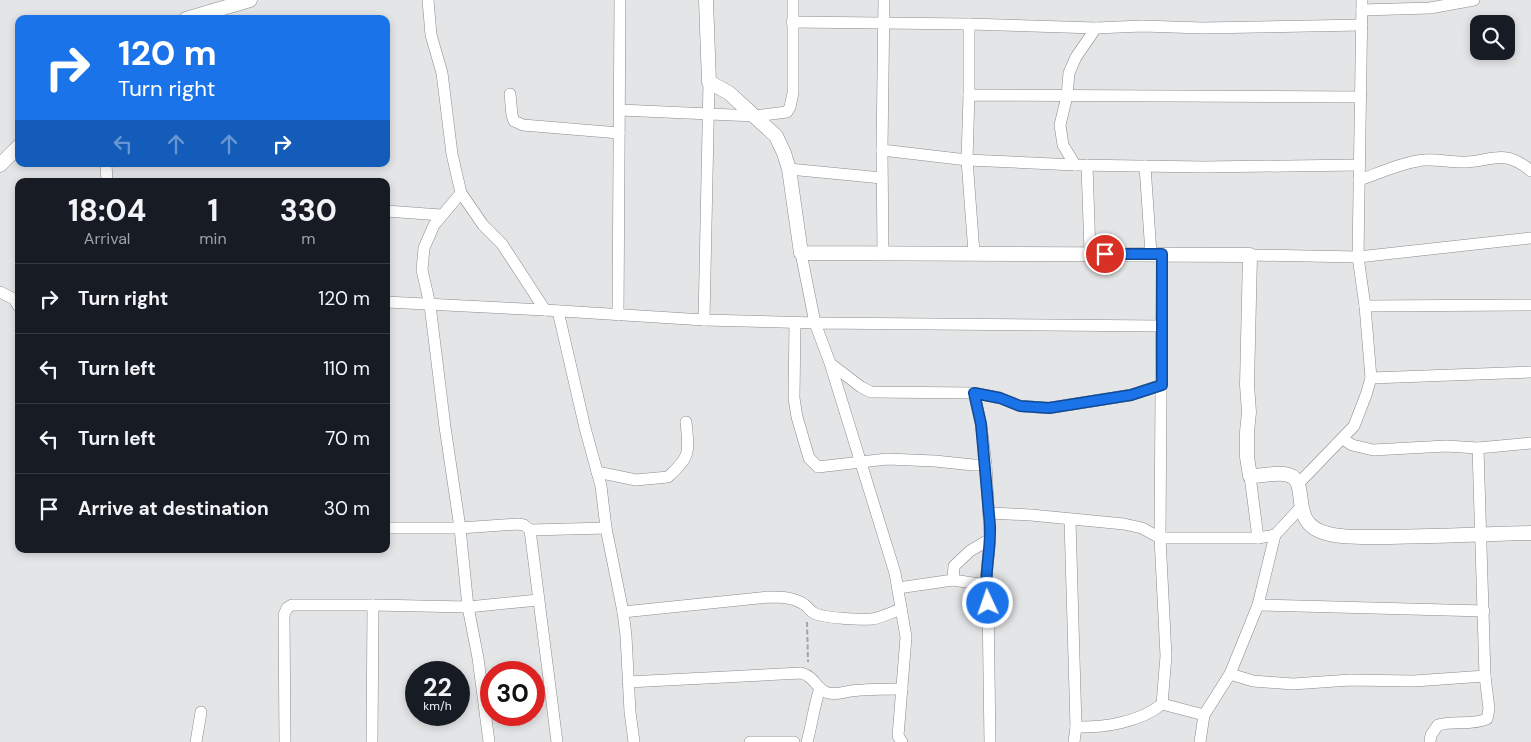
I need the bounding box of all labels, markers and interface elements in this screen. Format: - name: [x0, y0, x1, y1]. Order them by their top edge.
- map controls: [1470, 15, 1515, 60]
- button: search: [1470, 15, 1515, 60]
- text: 120 m: [118, 30, 217, 76]
- icon: right: [35, 35, 100, 100]
- text: Turn right: [118, 74, 215, 103]
- icon: left: [109, 130, 137, 158]
- icon: ahead: [162, 130, 190, 158]
- icon: ahead: [215, 130, 243, 158]
- icon: right: [268, 130, 296, 158]
- text: 18:04: [68, 191, 146, 230]
- text: 1: [207, 191, 218, 230]
- text: 330: [280, 191, 337, 230]
- text: Arrival: [84, 228, 130, 249]
- text: min: [199, 228, 227, 249]
- text: m: [301, 228, 315, 249]
- pin: [1084, 233, 1126, 275]
- icon: arrive: [1091, 240, 1119, 268]
- icon: right: [35, 285, 63, 313]
- text: Turn right: [78, 286, 168, 311]
- text: 120 m: [318, 286, 370, 311]
- icon: left: [35, 355, 63, 383]
- text: Turn left: [78, 356, 156, 381]
- text: 110 m: [323, 356, 370, 381]
- icon: left: [35, 425, 63, 453]
- text: Turn left: [78, 426, 156, 451]
- text: 70 m: [325, 426, 370, 451]
- icon: arrive: [35, 495, 63, 523]
- text: Arrive at destination: [78, 496, 269, 521]
- text: 30 m: [324, 496, 370, 521]
- position arrow: [961, 576, 1013, 628]
- speed limit sign: 30: [480, 661, 545, 726]
- text: 22: [423, 671, 452, 704]
- text: km/h: [423, 698, 452, 714]

